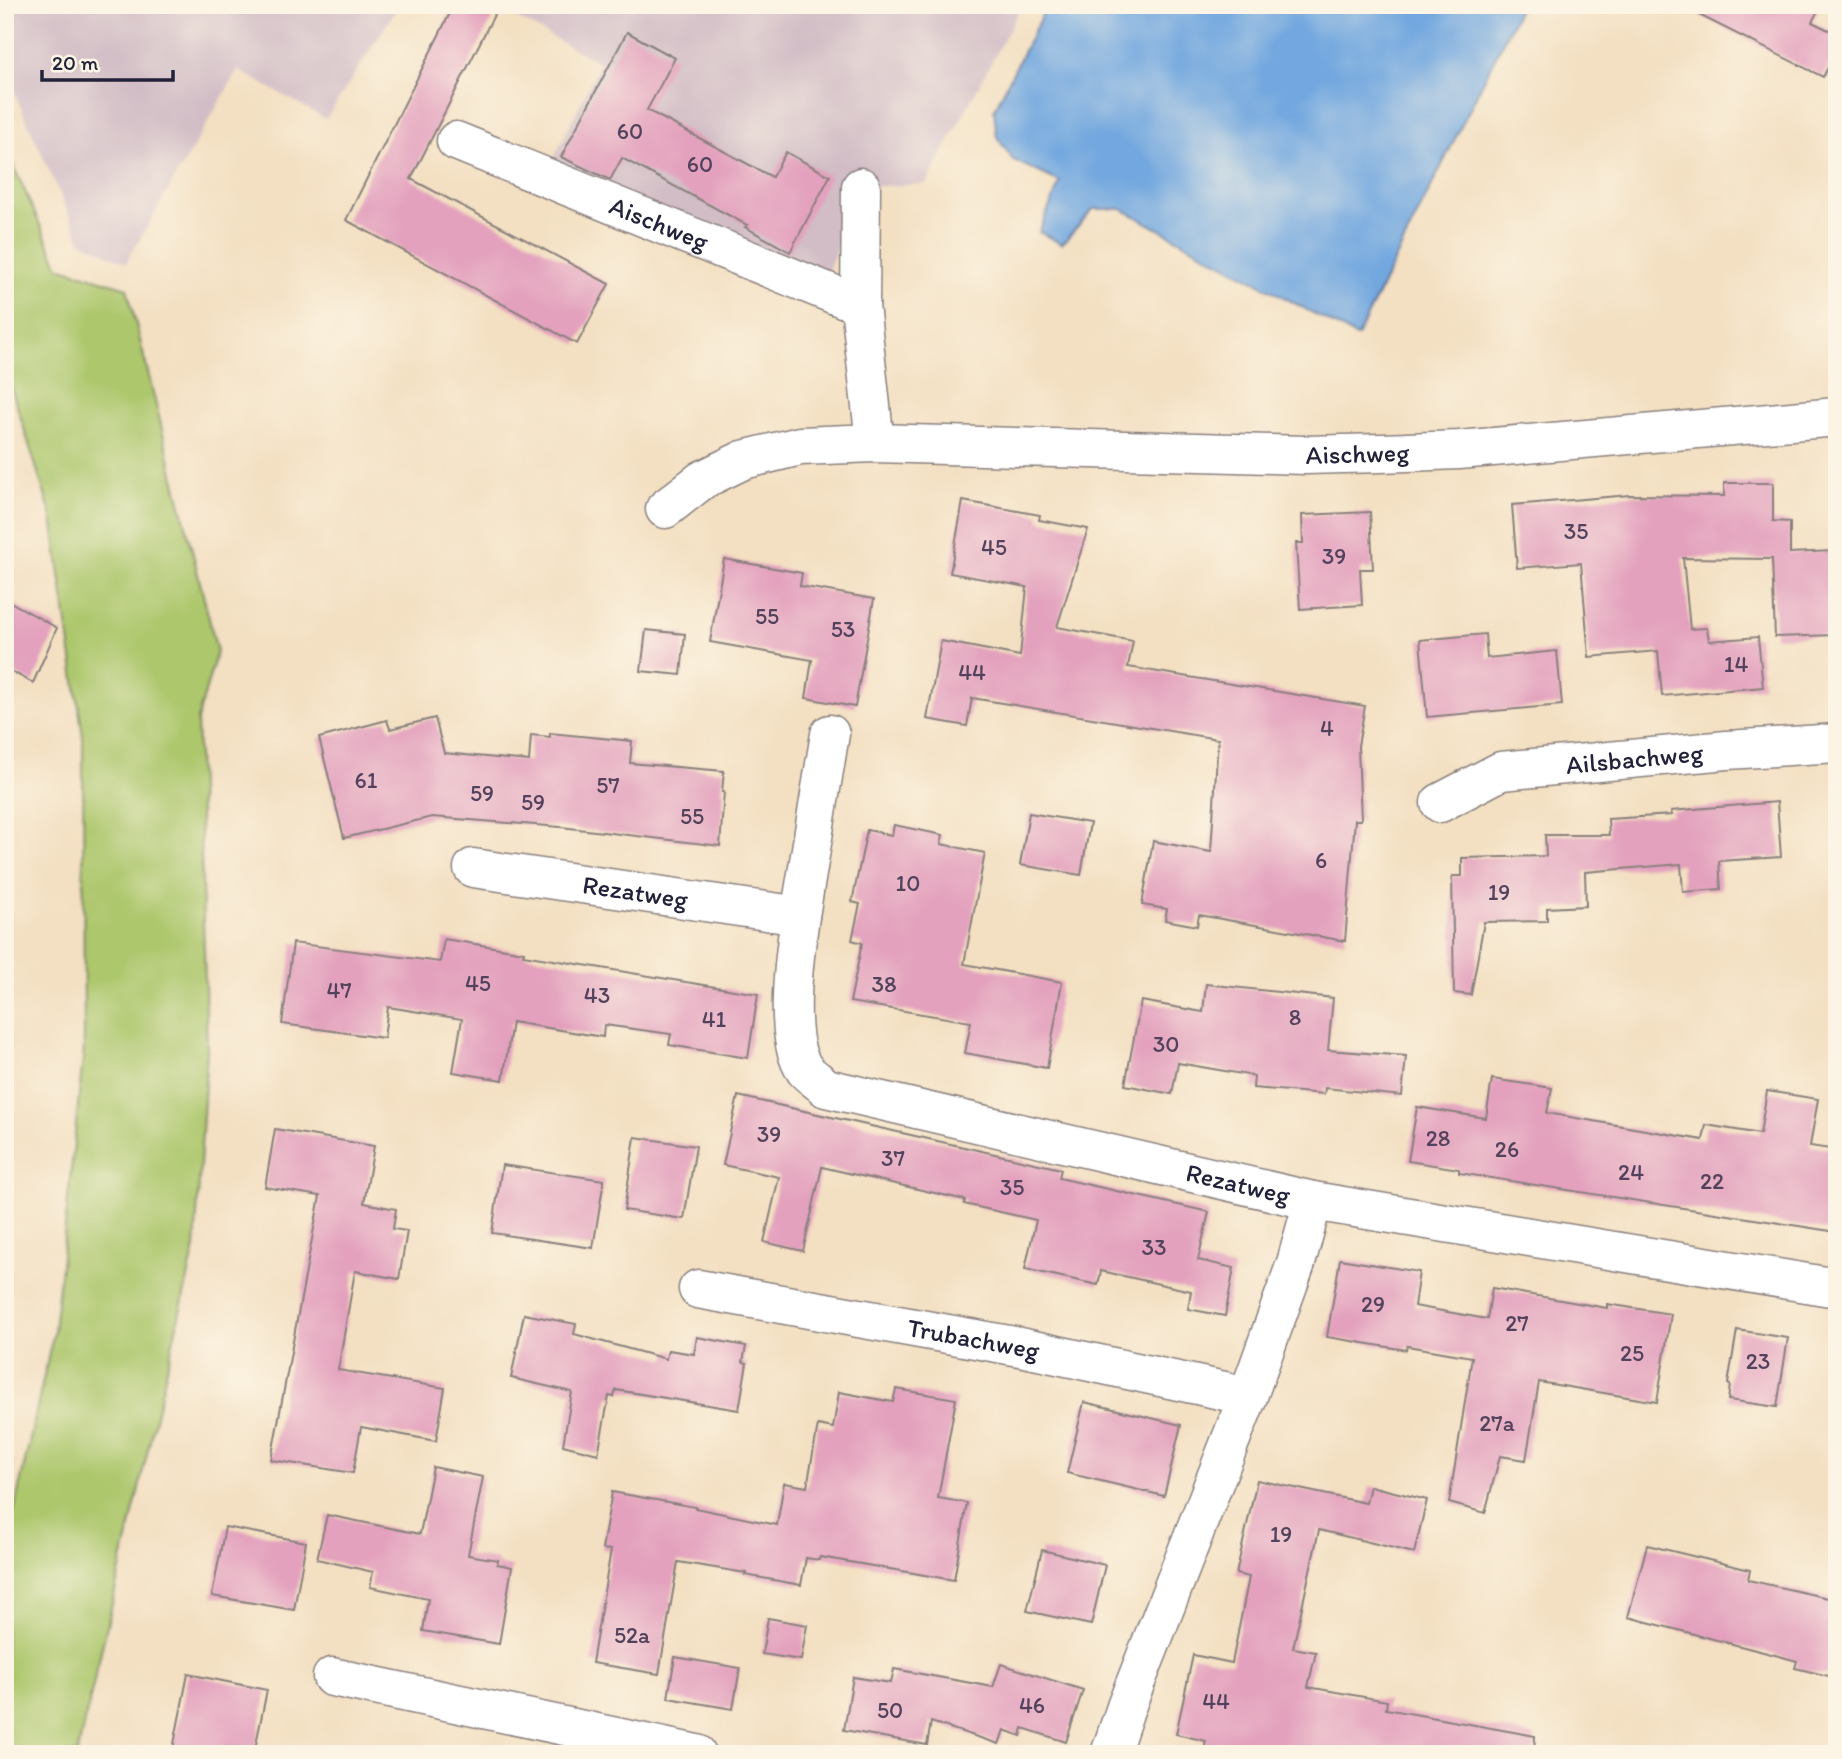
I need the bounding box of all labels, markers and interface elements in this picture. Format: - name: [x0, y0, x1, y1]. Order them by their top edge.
- scale bar: [42, 38, 173, 82]
- text: 20 m: [52, 50, 99, 75]
- house number: 60: [617, 117, 643, 145]
- house number: 60: [687, 150, 713, 178]
- street label: Aischweg: [605, 189, 714, 258]
- street label: Aischweg: [1305, 436, 1411, 471]
- house number: 35: [1564, 517, 1588, 545]
- house number: 45: [981, 533, 1007, 561]
- house number: 39: [1322, 542, 1346, 570]
- house number: 55: [755, 602, 779, 630]
- house number: 53: [831, 615, 855, 643]
- house number: 14: [1724, 650, 1748, 678]
- house number: 44: [958, 658, 986, 686]
- house number: 4: [1320, 714, 1334, 742]
- street label: Ailsbachweg: [1564, 736, 1705, 781]
- house number: 61: [355, 766, 378, 794]
- house number: 57: [596, 771, 620, 799]
- house number: 59: [470, 779, 494, 807]
- house number: 59: [521, 788, 545, 816]
- house number: 55: [680, 802, 704, 830]
- house number: 6: [1315, 846, 1327, 874]
- street label: Rezatweg: [580, 868, 691, 915]
- house number: 10: [896, 869, 920, 897]
- house number: 19: [1488, 878, 1510, 906]
- house number: 45: [465, 969, 491, 997]
- house number: 38: [871, 970, 897, 998]
- house number: 47: [326, 976, 352, 1004]
- house number: 43: [584, 981, 610, 1009]
- house number: 8: [1289, 1003, 1301, 1031]
- house number: 41: [702, 1005, 727, 1033]
- house number: 30: [1153, 1030, 1179, 1058]
- house number: 39: [757, 1120, 781, 1148]
- house number: 28: [1426, 1124, 1450, 1152]
- house number: 26: [1495, 1135, 1519, 1163]
- house number: 37: [881, 1144, 905, 1172]
- street label: Rezatweg: [1183, 1156, 1294, 1211]
- house number: 24: [1618, 1158, 1644, 1186]
- house number: 22: [1700, 1167, 1724, 1195]
- house number: 35: [1000, 1173, 1024, 1201]
- house number: 33: [1141, 1233, 1167, 1261]
- house number: 29: [1361, 1290, 1385, 1318]
- house number: 27: [1505, 1309, 1529, 1337]
- street label: Trubachweg: [905, 1311, 1043, 1367]
- house number: 25: [1620, 1339, 1644, 1367]
- house number: 23: [1746, 1347, 1770, 1375]
- house number: 27a: [1479, 1409, 1515, 1437]
- house number: 19: [1270, 1520, 1292, 1548]
- house number: 52a: [614, 1621, 650, 1649]
- house number: 44: [1202, 1687, 1230, 1715]
- house number: 46: [1019, 1691, 1045, 1719]
- house number: 50: [877, 1696, 903, 1724]

